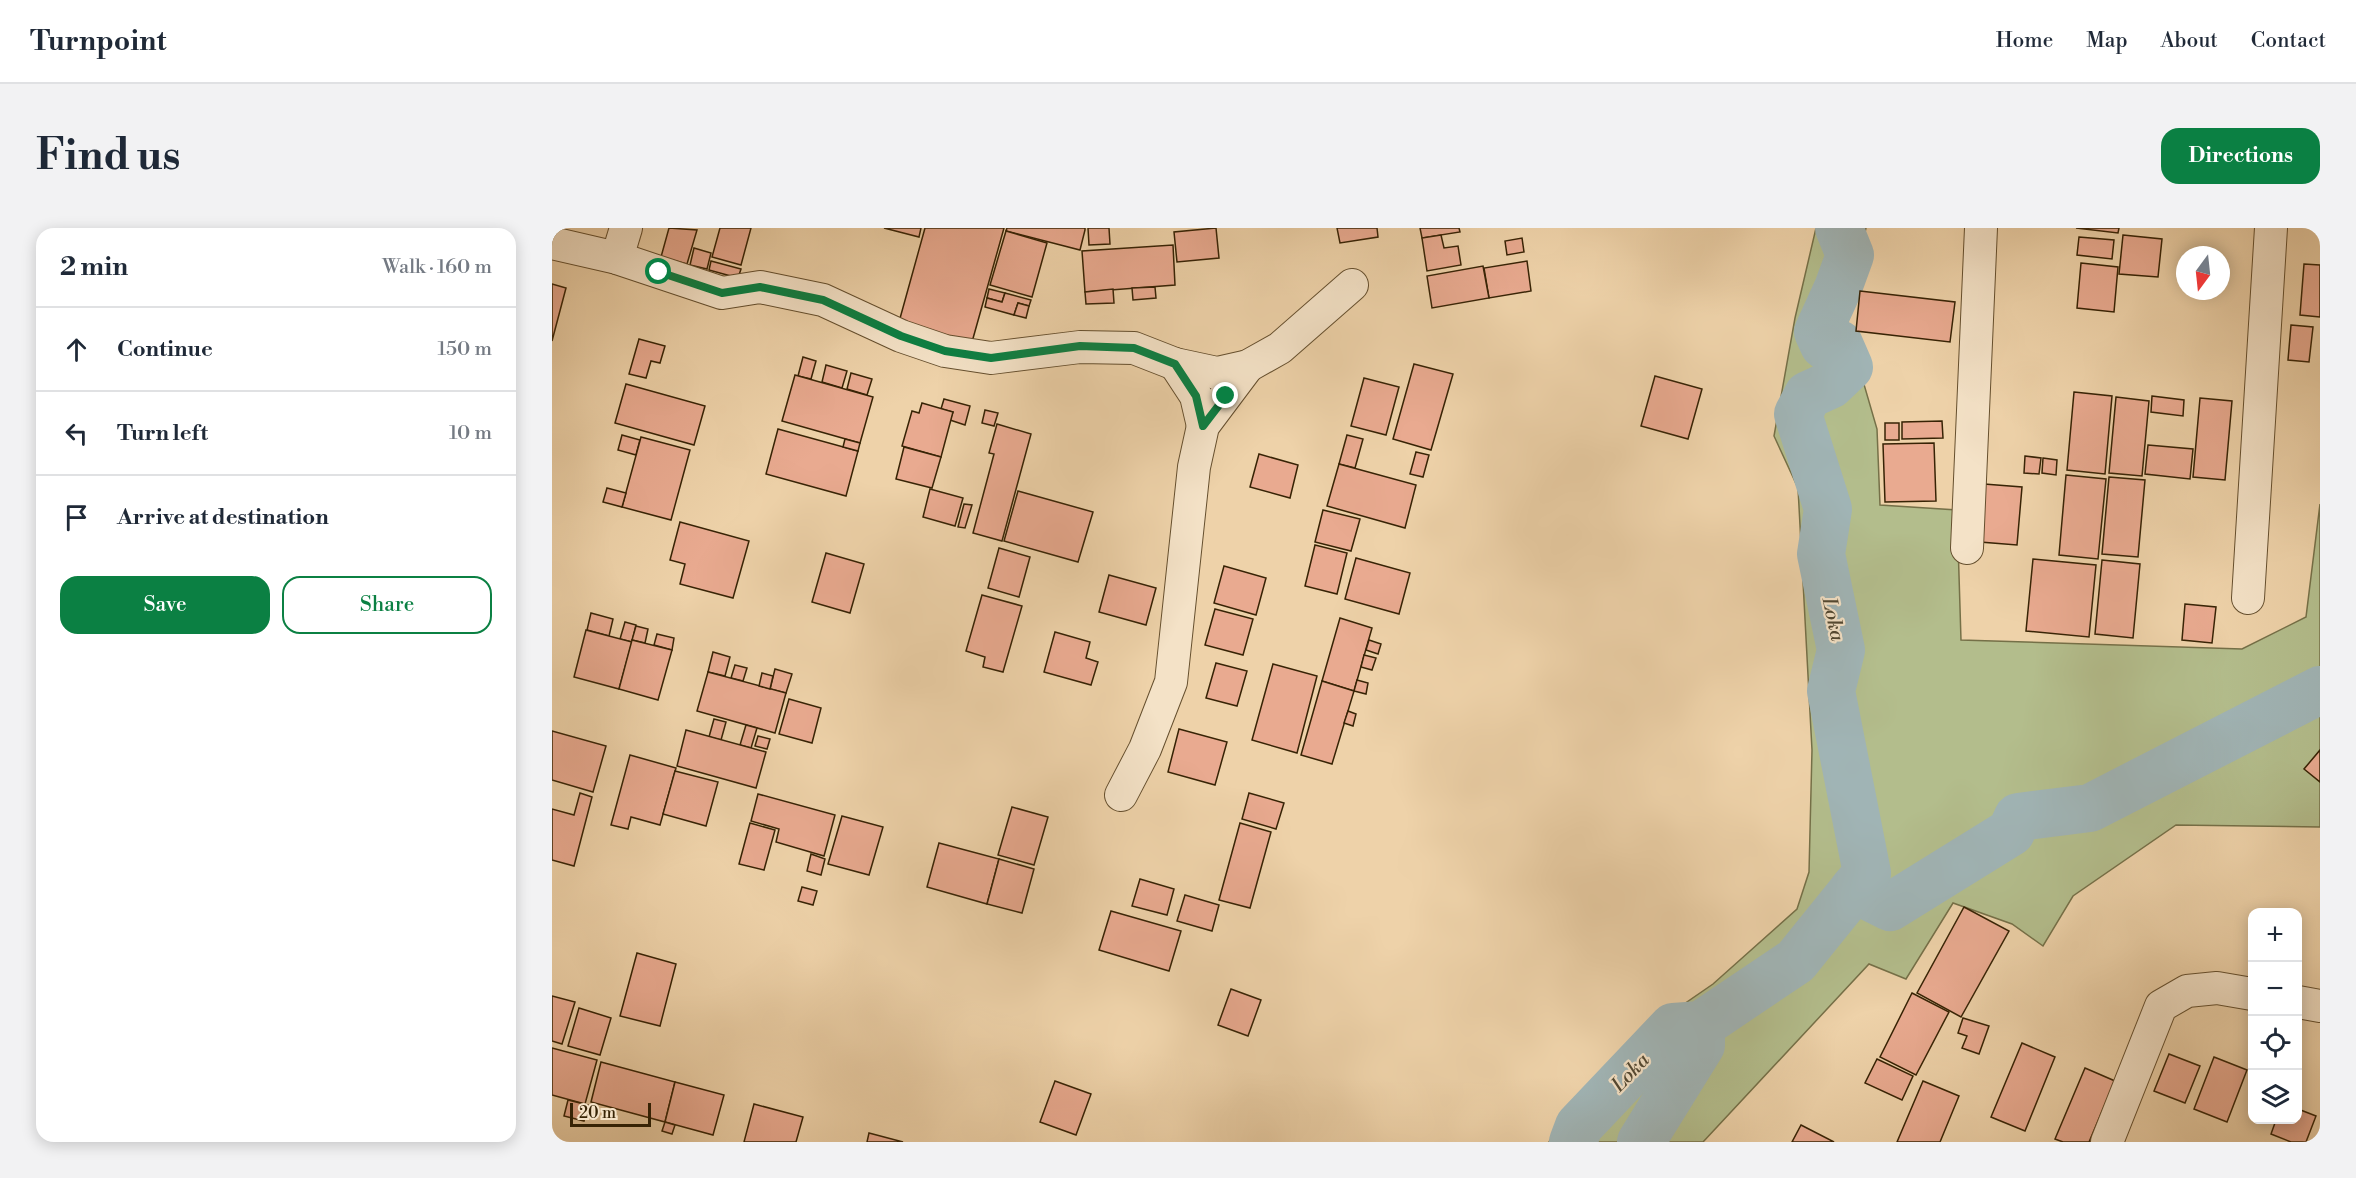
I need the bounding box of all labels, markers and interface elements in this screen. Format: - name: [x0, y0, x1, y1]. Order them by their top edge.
- text: Turnpoint: [30, 24, 166, 59]
- text: Home: [1996, 28, 2053, 54]
- text: Map: [2086, 28, 2128, 54]
- text: About: [2161, 28, 2218, 54]
- text: Contact: [2251, 28, 2326, 54]
- button: Directions: [2161, 128, 2320, 184]
- text: Find us: [36, 130, 180, 183]
- north arrow: [2176, 246, 2230, 300]
- text: 2 min: [60, 251, 128, 283]
- text: Walk · 160 m: [382, 255, 492, 280]
- route start: [645, 258, 671, 284]
- icon: ahead: [60, 333, 93, 366]
- text: Continue: [117, 336, 213, 363]
- text: 150 m: [437, 337, 492, 362]
- route end: [1212, 382, 1238, 408]
- icon: left: [60, 417, 93, 450]
- text: Turn left: [117, 420, 208, 447]
- text: 10 m: [449, 421, 492, 446]
- icon: arrive: [60, 501, 93, 534]
- text: Arrive at destination: [117, 504, 329, 531]
- button: Save: [60, 576, 270, 634]
- button: Share: [282, 576, 492, 634]
- water label: Loka: [1816, 594, 1850, 644]
- map controls: [2248, 908, 2302, 1124]
- button: +: [2248, 908, 2302, 962]
- button: −: [2248, 962, 2302, 1016]
- button: locate: [2248, 1016, 2302, 1070]
- water label: Loka: [1606, 1048, 1656, 1098]
- button: layers: [2248, 1070, 2302, 1124]
- scale bar: [570, 1100, 651, 1128]
- text: 20 m: [579, 1103, 616, 1123]

